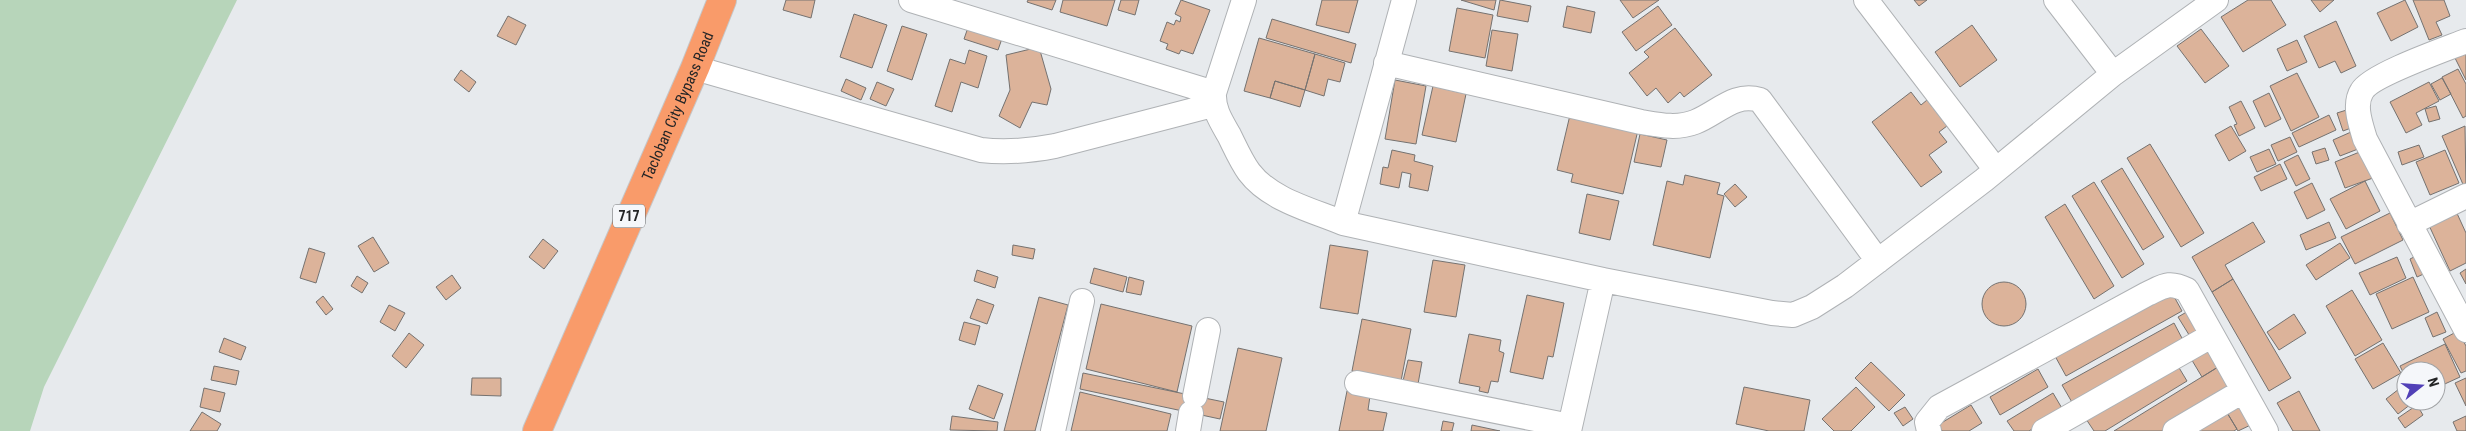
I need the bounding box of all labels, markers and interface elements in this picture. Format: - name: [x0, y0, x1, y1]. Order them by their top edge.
- street label: Tacloban City Bypass Road: [638, 29, 717, 183]
- road number: 717: [613, 205, 645, 228]
- north arrow: [2396, 361, 2446, 411]
- text: N: [2425, 376, 2442, 389]

